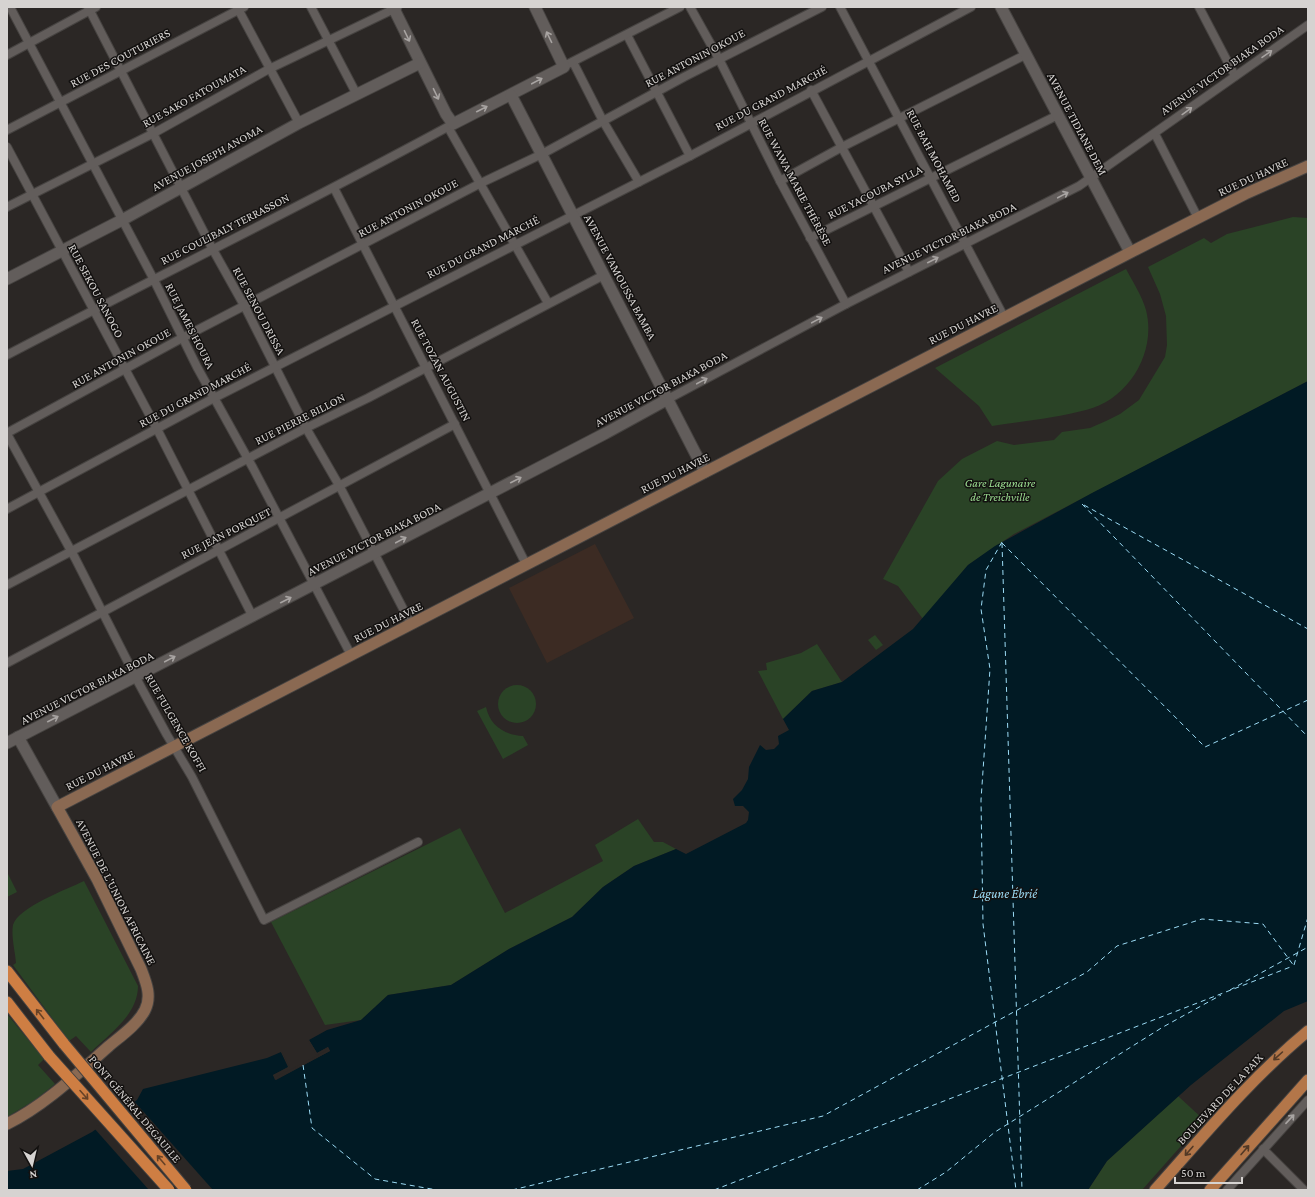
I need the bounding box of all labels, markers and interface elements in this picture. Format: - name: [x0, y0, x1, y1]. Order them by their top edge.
- street label: AVENUE VICTOR BIAKA BODA: [1158, 22, 1287, 118]
- street label: RUE DES COUTURIERS: [68, 25, 173, 90]
- street label: RUE ANTONIN OKOUE: [643, 26, 748, 90]
- one-way arrow: [404, 30, 411, 42]
- one-way arrow: [545, 31, 552, 43]
- one-way arrow: [1261, 50, 1272, 58]
- street label: RUE SAKO FATOUMATA: [140, 62, 248, 130]
- street label: RUE DU GRAND MARCHÉ: [713, 62, 830, 133]
- street label: AVENUE TIDIANE DEM: [1044, 70, 1110, 178]
- one-way arrow: [531, 76, 543, 84]
- one-way arrow: [432, 88, 440, 100]
- one-way arrow: [476, 105, 488, 112]
- street label: RUE BAH MOHAMED: [903, 107, 965, 205]
- one-way arrow: [1181, 107, 1192, 115]
- street label: RUE WAWA MARIE THÉRÈSE: [756, 116, 835, 248]
- street label: AVENUE JOSEPH ANOMA: [149, 122, 265, 194]
- street label: RUE DU HAVRE: [1216, 154, 1291, 199]
- street label: RUE YACOUBA SYLLA: [825, 162, 925, 222]
- street label: RUE ANTONIN OKOUE: [356, 176, 461, 240]
- street label: RUE COULIBALY TERRASSON: [158, 190, 292, 268]
- one-way arrow: [1057, 191, 1069, 198]
- street label: AVENUE VICTOR BIAKA BODA: [880, 199, 1018, 277]
- street label: RUE DU GRAND MARCHÉ: [424, 212, 542, 282]
- street label: AVENUE VAMOUSSA BAMBA: [581, 212, 659, 342]
- street label: RUE SEKOU SANOGO: [65, 242, 127, 340]
- one-way arrow: [926, 256, 938, 263]
- street label: RUE SENOU DRISSA: [230, 265, 288, 357]
- street label: RUE JAMES HOURA: [162, 281, 218, 371]
- street label: RUE DU HAVRE: [926, 300, 1000, 347]
- one-way arrow: [811, 315, 823, 323]
- street label: RUE TOZAN AUGUSTIN: [408, 316, 474, 424]
- street label: RUE ANTONIN OKOUE: [69, 325, 173, 391]
- street label: AVENUE VICTOR BIAKA BODA: [593, 348, 730, 430]
- street label: RUE DU GRAND MARCHÉ: [137, 359, 254, 430]
- one-way arrow: [696, 376, 708, 384]
- street label: RUE PIERRE BILLON: [253, 390, 348, 448]
- street label: RUE DU HAVRE: [638, 449, 712, 496]
- one-way arrow: [510, 476, 522, 483]
- park label: Gare Lagunaire de Treichville: [965, 476, 1036, 504]
- street label: AVENUE VICTOR BIAKA BODA: [305, 499, 443, 579]
- street label: RUE JEAN PORQUET: [178, 504, 274, 562]
- one-way arrow: [395, 535, 407, 543]
- one-way arrow: [279, 595, 291, 603]
- street label: RUE DU HAVRE: [351, 598, 425, 645]
- street label: AVENUE VICTOR BIAKA BODA: [18, 648, 156, 728]
- one-way arrow: [164, 655, 176, 663]
- street label: RUE FULGENCE KOFFI: [142, 672, 210, 775]
- one-way arrow: [47, 715, 59, 723]
- street label: RUE DU HAVRE: [63, 746, 137, 793]
- street label: AVENUE DE L'UNION AFRICAINE: [73, 817, 159, 968]
- water label: Lagune Ébrié: [973, 886, 1038, 901]
- one-way arrow: [36, 1008, 45, 1019]
- street label: BOULEVARD DE LA PAIX: [1174, 1050, 1266, 1147]
- one-way arrow: [1273, 1051, 1283, 1061]
- street label: PONT GÉNÉRAL DEGAULLE: [86, 1053, 184, 1166]
- one-way arrow: [80, 1090, 89, 1101]
- one-way arrow: [1285, 1114, 1295, 1124]
- north arrow: [12, 1145, 52, 1185]
- one-way arrow: [1185, 1145, 1194, 1156]
- one-way arrow: [1240, 1146, 1249, 1156]
- one-way arrow: [157, 1155, 166, 1165]
- scale bar: [1175, 1159, 1242, 1185]
- text: 50 m: [1181, 1166, 1206, 1180]
- text: N: [28, 1168, 38, 1181]

